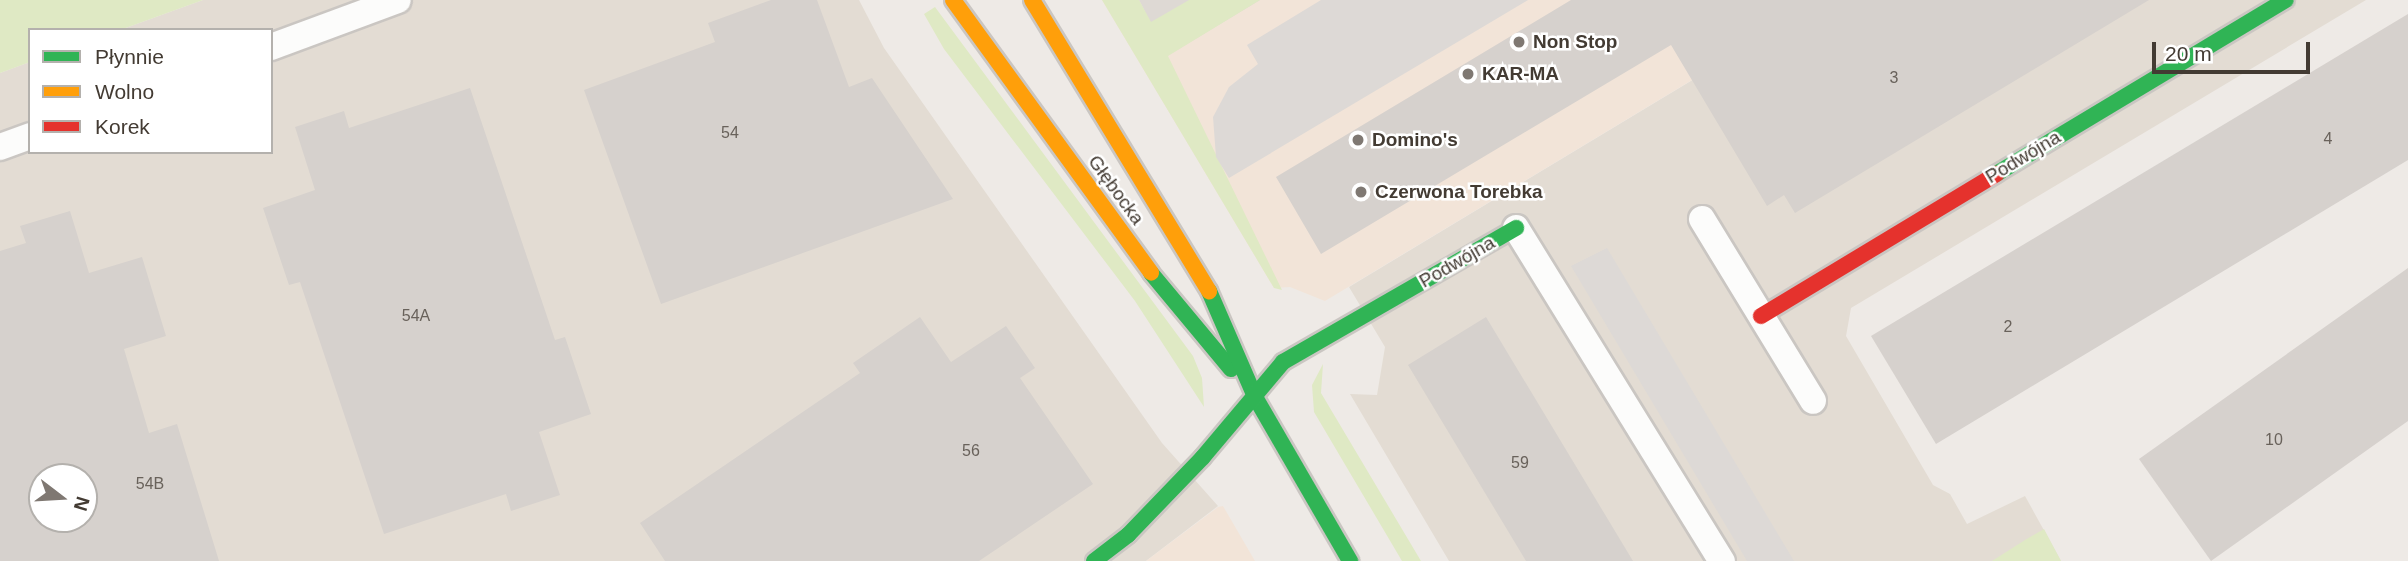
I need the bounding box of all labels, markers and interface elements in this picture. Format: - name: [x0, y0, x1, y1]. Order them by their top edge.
- legend: [28, 28, 273, 154]
- scale bar: [2156, 28, 2314, 72]
- place label: Non Stop: [1533, 31, 1617, 53]
- marker: Non Stop: [1511, 34, 1527, 50]
- text: 20 m: [2165, 42, 2212, 65]
- text: Płynnie: [95, 45, 164, 68]
- place label: KAR-MA: [1482, 63, 1559, 85]
- marker: KAR-MA: [1460, 66, 1476, 82]
- house number: 3: [1890, 68, 1898, 88]
- text: Wolno: [95, 80, 154, 103]
- text: Korek: [95, 115, 150, 138]
- house number: 54: [721, 123, 739, 143]
- street label: Podwójna: [1981, 126, 2065, 188]
- place label: Domino's: [1372, 129, 1458, 151]
- house number: 4: [2324, 129, 2332, 149]
- marker: Domino's: [1350, 132, 1366, 148]
- street label: Głębocka: [1083, 151, 1149, 229]
- place label: Czerwona Torebka: [1375, 181, 1543, 203]
- marker: Czerwona Torebka: [1353, 184, 1369, 200]
- street label: Podwójna: [1415, 231, 1499, 293]
- house number: 54A: [402, 306, 430, 326]
- house number: 2: [2004, 317, 2012, 337]
- house number: 10: [2265, 430, 2283, 450]
- house number: 56: [962, 441, 980, 461]
- house number: 59: [1511, 453, 1529, 473]
- north arrow: [28, 463, 98, 533]
- house number: 54B: [136, 474, 164, 494]
- text: N: [70, 494, 94, 513]

